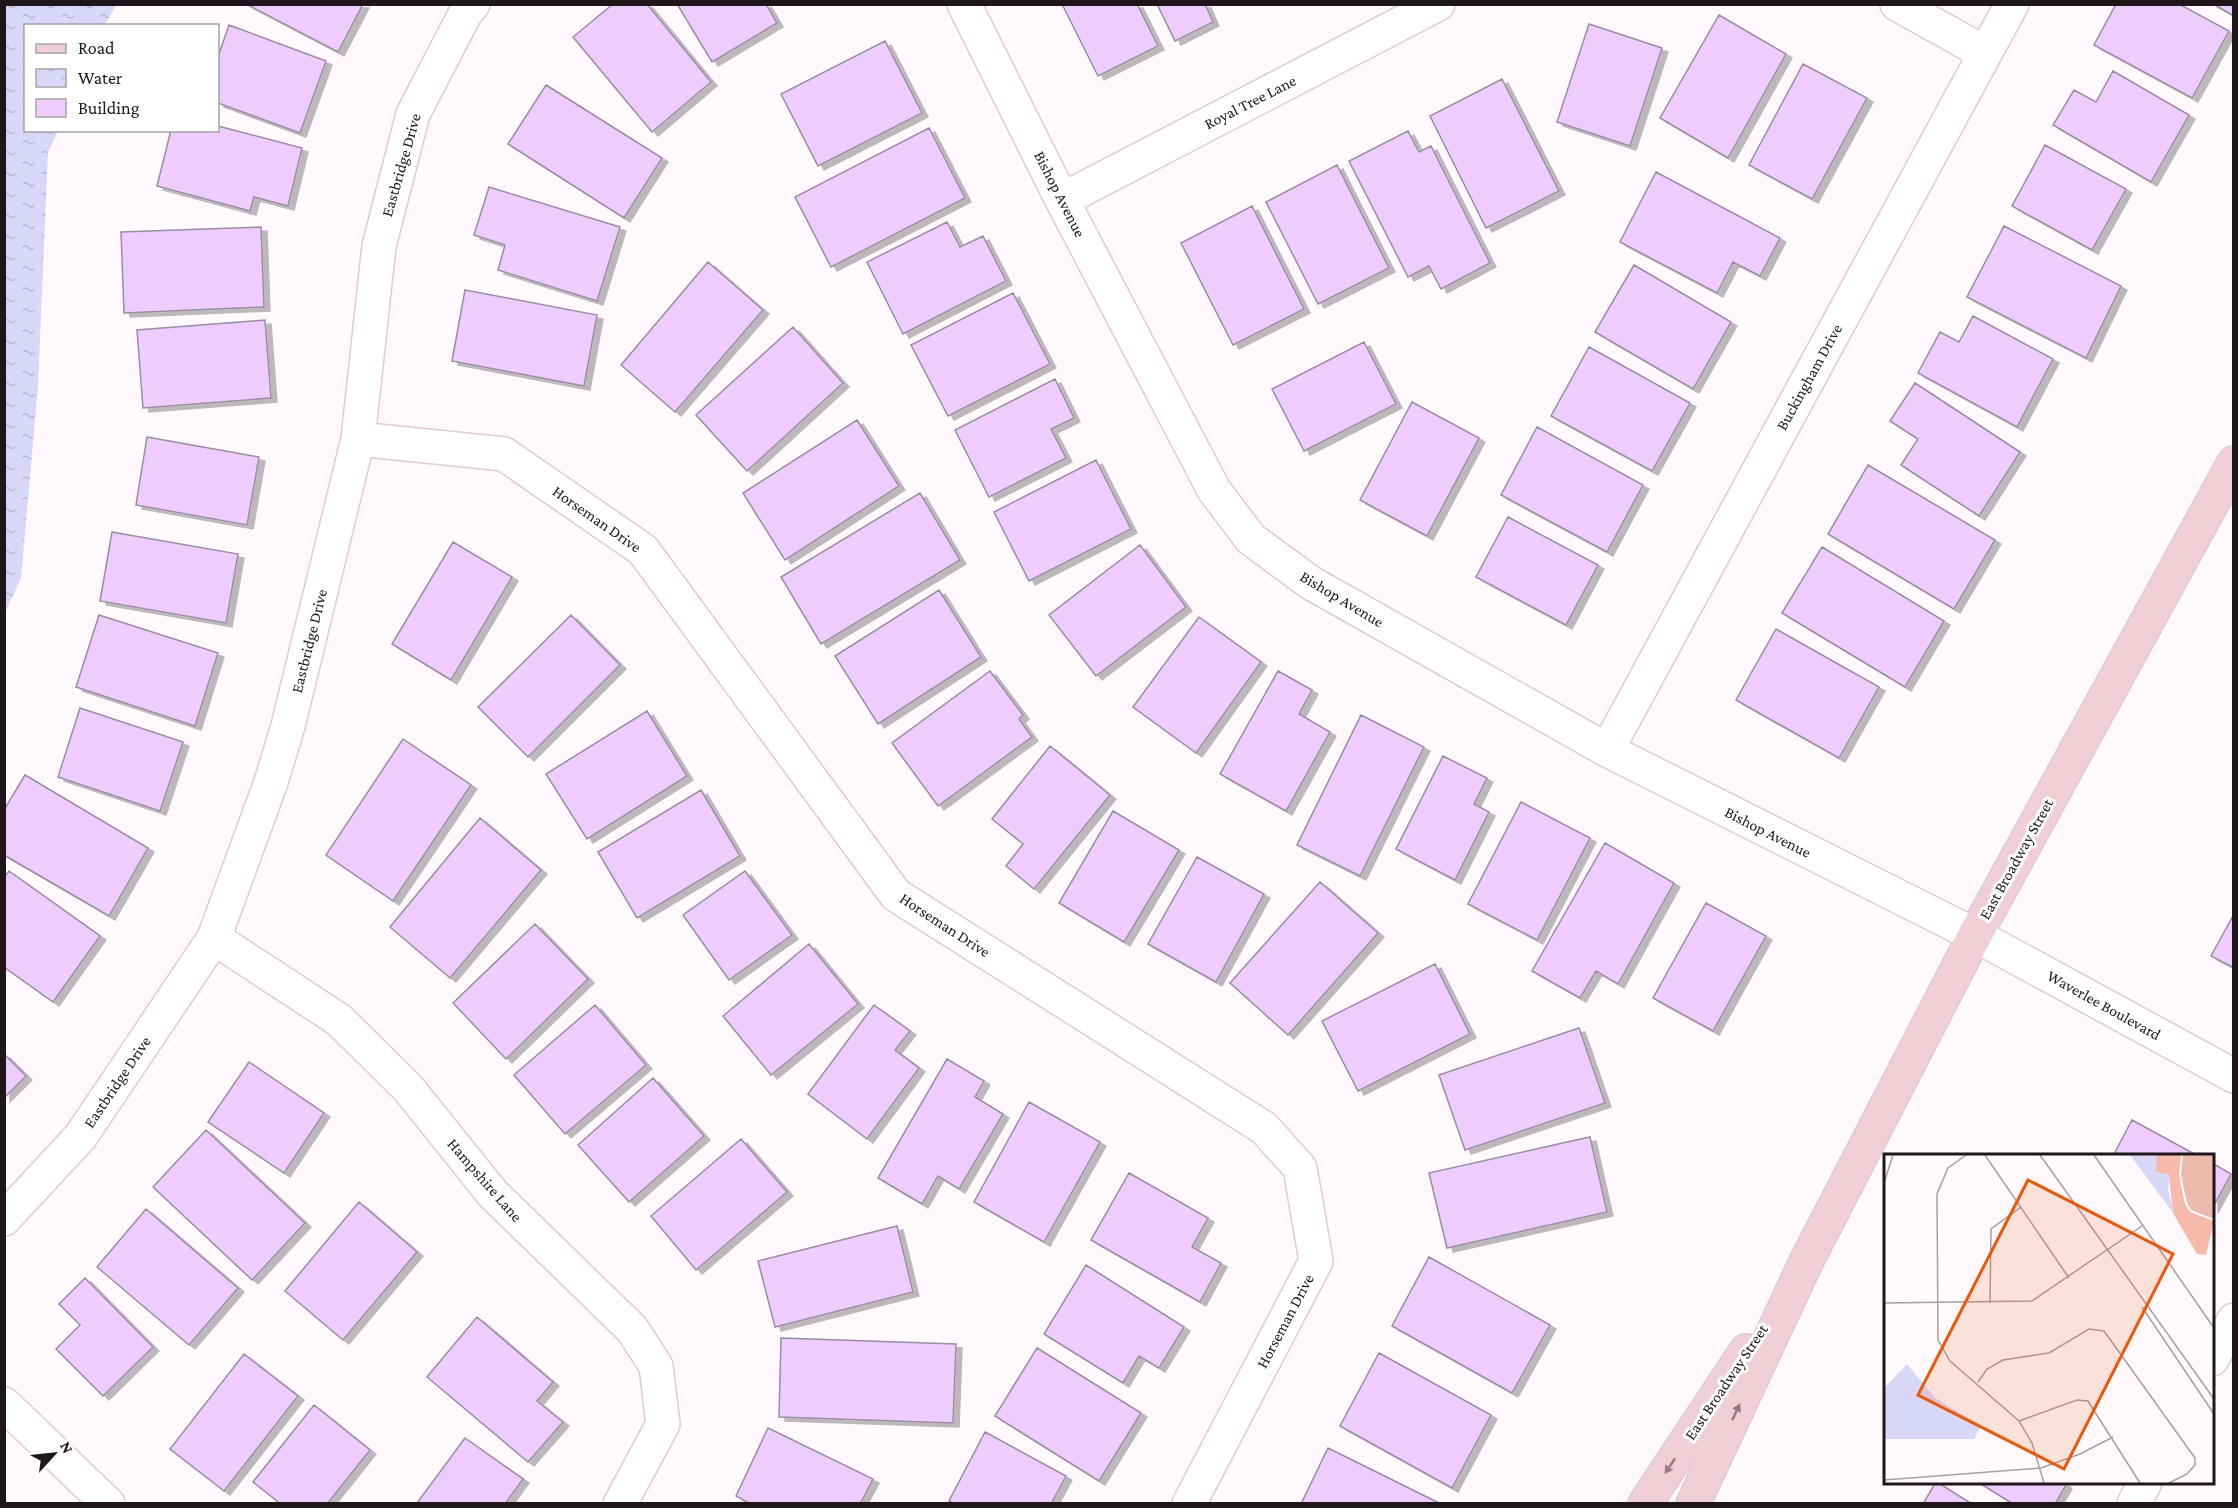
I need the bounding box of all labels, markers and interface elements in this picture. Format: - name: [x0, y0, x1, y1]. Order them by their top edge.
- legend: [24, 24, 219, 132]
- text: Road: [78, 38, 115, 58]
- text: Water: [78, 68, 123, 88]
- street label: Royal Tree Lane: [1201, 72, 1299, 133]
- text: Building: [78, 98, 140, 118]
- street label: Eastbridge Drive: [378, 111, 425, 219]
- street label: Bishop Avenue: [1030, 148, 1089, 240]
- street label: Buckingham Drive: [1773, 321, 1846, 433]
- street label: Horseman Drive: [550, 482, 644, 556]
- street label: Bishop Avenue: [1297, 567, 1387, 631]
- street label: Eastbridge Drive: [288, 587, 331, 695]
- street label: East Broadway Street: [1976, 795, 2057, 923]
- street label: Bishop Avenue: [1722, 803, 1814, 862]
- street label: Horseman Drive: [897, 890, 993, 960]
- street label: Waverlee Boulevard: [2044, 967, 2164, 1044]
- street label: Eastbridge Drive: [80, 1033, 155, 1132]
- street label: Hampshire Lane: [444, 1135, 526, 1226]
- inset map: [1884, 1154, 2214, 1484]
- street label: Horseman Drive: [1253, 1271, 1317, 1371]
- street label: East Broadway Street: [1681, 1321, 1772, 1443]
- one-way arrow: [1731, 1404, 1740, 1421]
- north arrow: [24, 1424, 84, 1484]
- text: N: [57, 1439, 77, 1456]
- one-way arrow: [1665, 1458, 1676, 1474]

